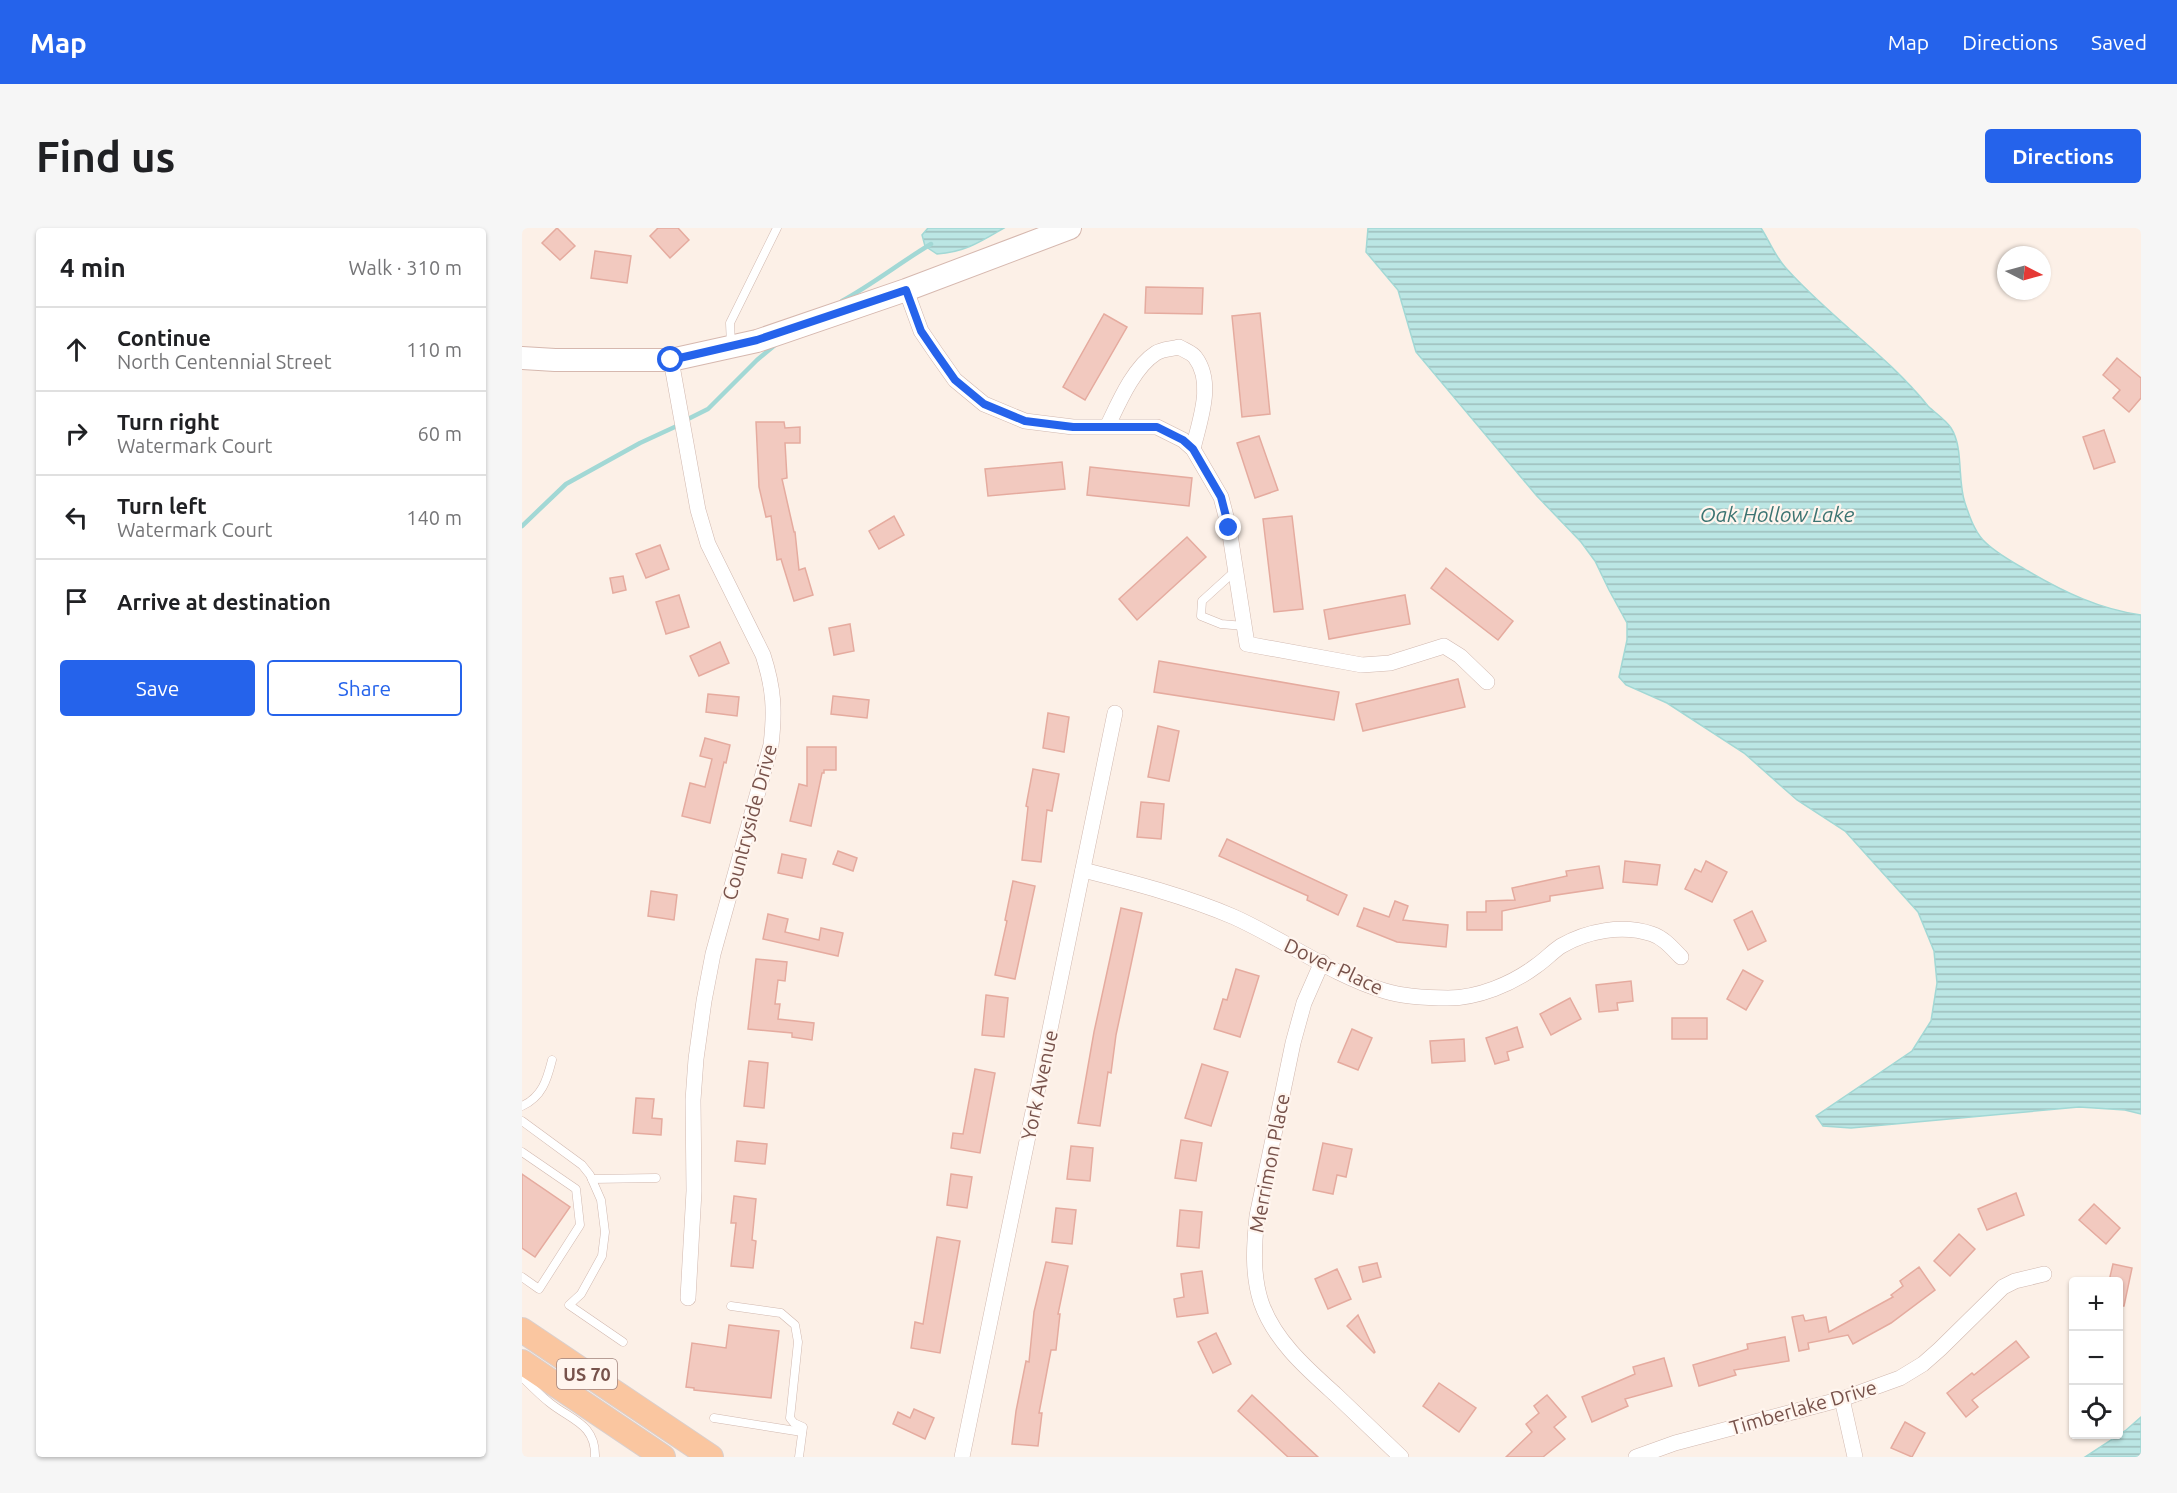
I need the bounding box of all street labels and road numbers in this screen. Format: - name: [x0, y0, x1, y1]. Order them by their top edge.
- street label: Countryside Drive: [717, 742, 781, 902]
- street label: Dover Place: [1281, 933, 1387, 999]
- street label: York Avenue: [1016, 1028, 1062, 1142]
- street label: Merrimon Place: [1244, 1092, 1294, 1234]
- road number: US 70: [557, 1359, 617, 1389]
- street label: Timberlake Drive: [1727, 1375, 1879, 1439]

